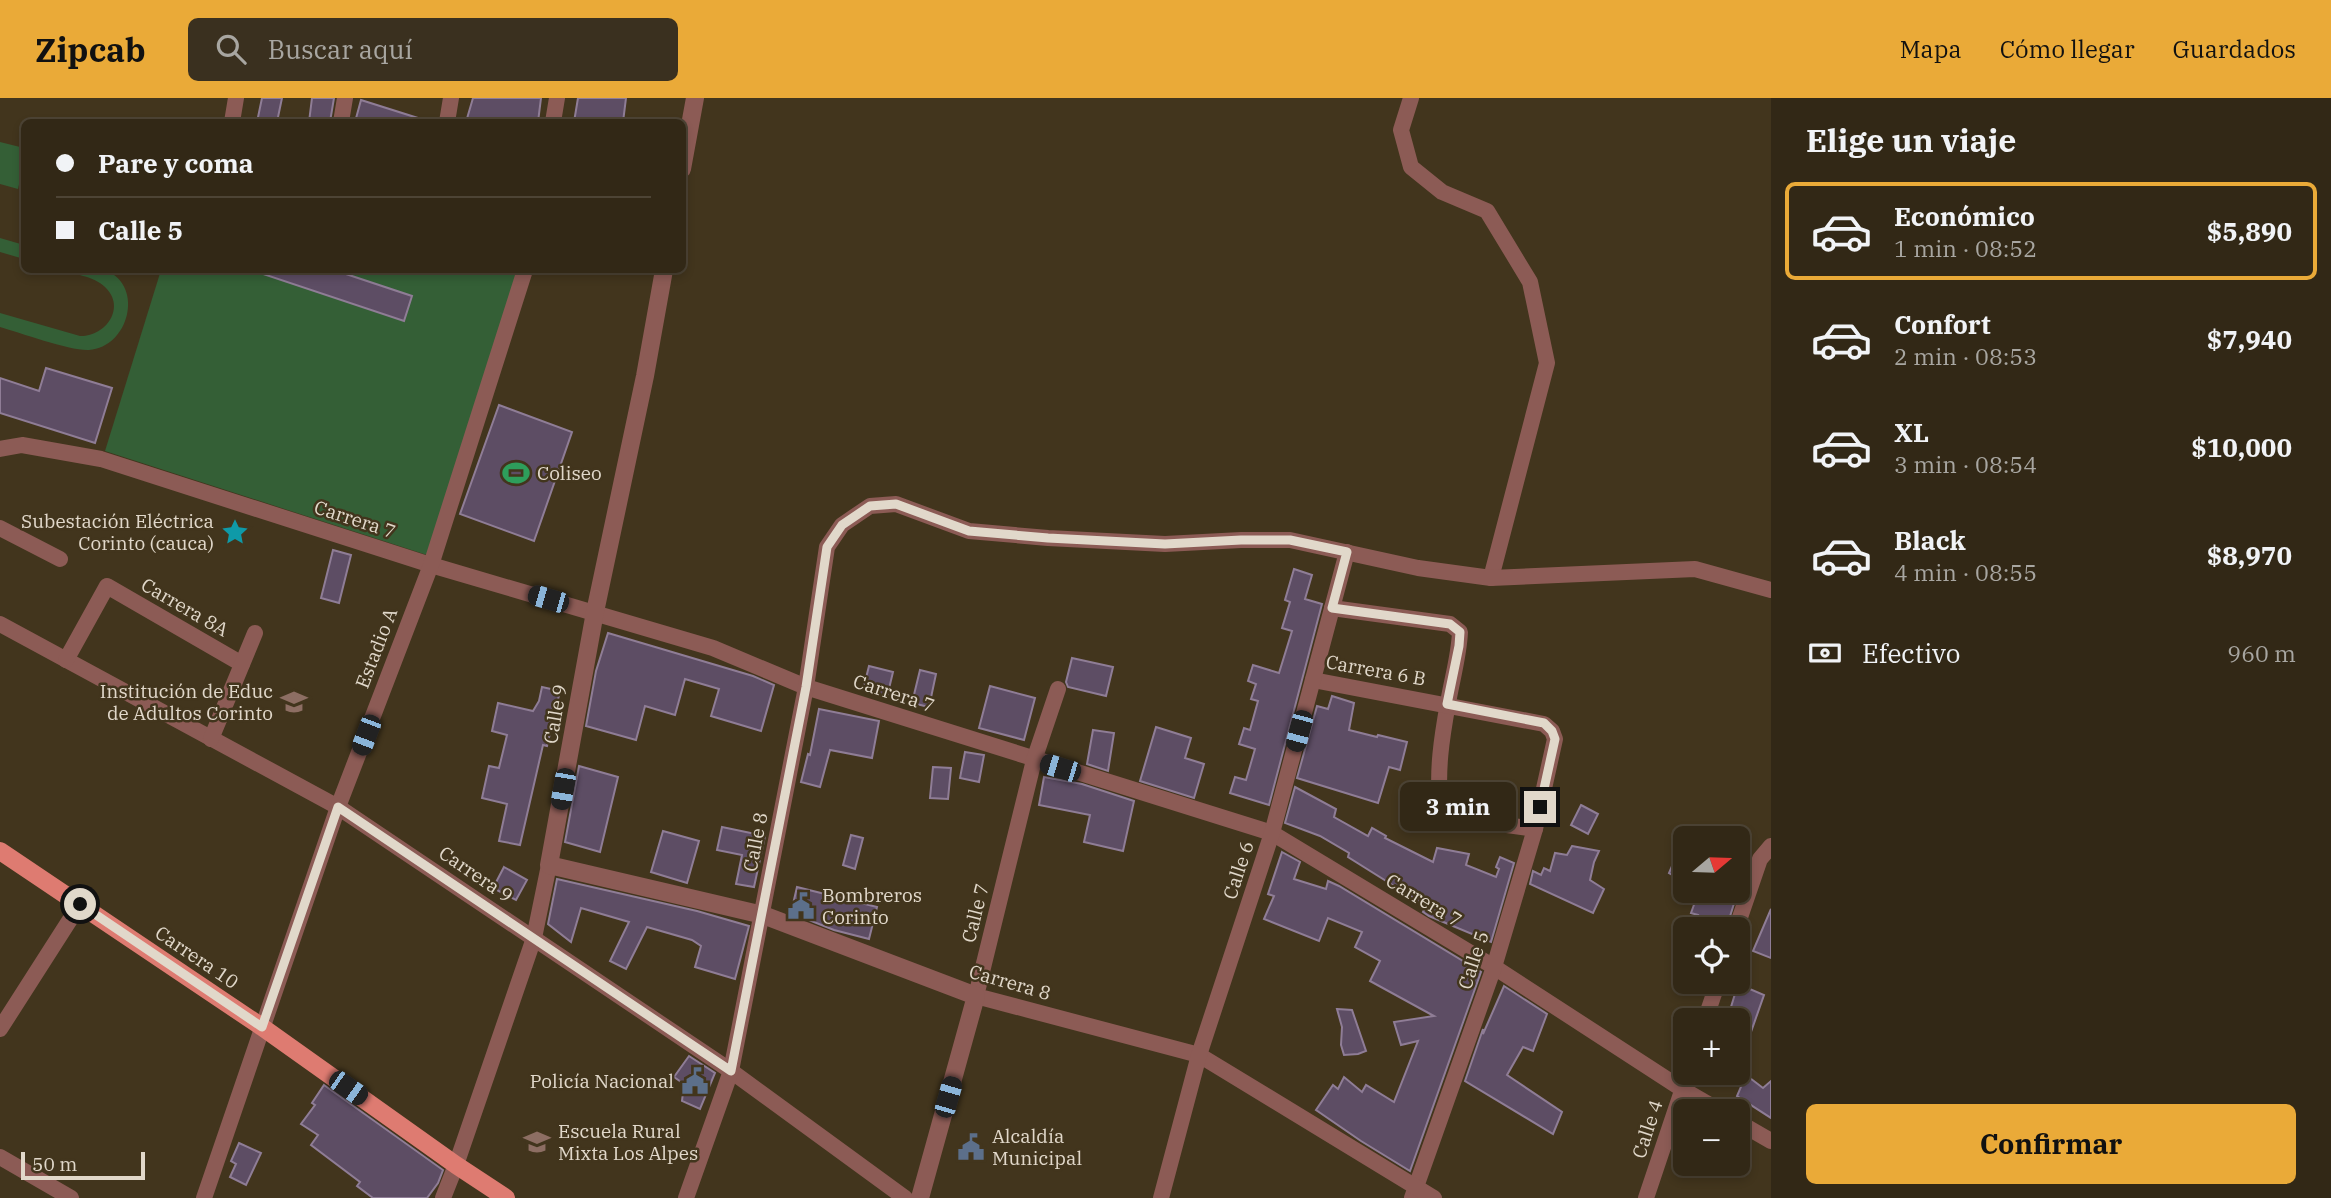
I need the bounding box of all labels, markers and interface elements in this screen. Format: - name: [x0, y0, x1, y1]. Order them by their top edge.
- search box: [188, 18, 678, 81]
- text: Zipcab: [35, 28, 146, 71]
- icon: search: [212, 30, 250, 68]
- text: Buscar aquí: [268, 32, 413, 66]
- text: Mapa: [1900, 33, 1962, 65]
- text: Cómo llegar: [2000, 33, 2135, 65]
- text: Guardados: [2173, 33, 2296, 65]
- text: Elige un viaje: [1806, 119, 2016, 161]
- text: Pare y coma: [98, 146, 254, 180]
- text: Económico: [1894, 199, 2035, 233]
- icon: car: [1810, 200, 1873, 263]
- text: Calle 5: [98, 213, 183, 247]
- text: $5,890: [2207, 214, 2292, 248]
- text: 1 min · 08:52: [1894, 233, 2037, 263]
- text: Confort: [1894, 307, 1991, 341]
- icon: car: [1810, 308, 1873, 371]
- text: $7,940: [2207, 322, 2292, 356]
- text: 2 min · 08:53: [1894, 341, 2037, 371]
- text: XL: [1894, 415, 1929, 449]
- icon: car: [1810, 416, 1873, 479]
- text: $10,000: [2191, 430, 2292, 464]
- text: 3 min · 08:54: [1894, 449, 2037, 479]
- sports icon: Coliseo: [501, 458, 531, 488]
- place label: Coliseo: [537, 461, 602, 485]
- street label: Carrera 7: [311, 495, 399, 543]
- place label: Subestación Eléctrica Corinto (cauca): [21, 509, 214, 555]
- place icon: Subestación Eléctrica Corinto (cauca): [220, 517, 250, 547]
- text: Black: [1894, 523, 1966, 557]
- icon: car: [1810, 524, 1873, 587]
- text: $8,970: [2207, 538, 2292, 572]
- text: 4 min · 08:55: [1894, 557, 2037, 587]
- street label: Carrera 8A: [137, 572, 233, 642]
- car: [525, 583, 572, 615]
- street label: Estadio A: [350, 604, 402, 692]
- icon: cash: [1806, 634, 1844, 672]
- text: Efectivo: [1862, 636, 1960, 670]
- text: 960 m: [2227, 638, 2296, 668]
- street label: Carrera 6 B: [1324, 649, 1428, 691]
- street label: Carrera 7: [850, 669, 938, 717]
- place label: Institución de Educ de Adultos Corinto: [100, 679, 273, 725]
- street label: Calle 9: [538, 682, 572, 746]
- school or university icon: Institución de Educ de Adultos Corinto: [279, 687, 309, 717]
- car: [1284, 708, 1315, 754]
- car: [349, 712, 384, 758]
- car: [1037, 752, 1084, 784]
- car: [550, 766, 577, 812]
- callout: 3 min: [1400, 782, 1516, 832]
- text: 3 min: [1426, 791, 1490, 821]
- route end: [1524, 791, 1556, 823]
- street label: Calle 8: [738, 810, 772, 874]
- north arrow: [1673, 826, 1750, 903]
- map controls: [1673, 826, 1750, 1176]
- street label: Calle 6: [1217, 838, 1259, 902]
- street label: Carrera 9: [434, 841, 518, 907]
- street label: Carrera 7: [1382, 868, 1466, 932]
- street label: Calle 7: [956, 881, 994, 945]
- place label: Bombreros Corinto: [822, 883, 922, 929]
- route start: [64, 888, 96, 920]
- public building icon: Bombreros Corinto: [786, 891, 816, 921]
- button: locate: [1673, 917, 1750, 994]
- street label: Carrera 10: [151, 920, 243, 994]
- street label: Calle 5: [1452, 928, 1494, 992]
- street label: Carrera 8: [966, 959, 1054, 1005]
- button: +: [1673, 1008, 1750, 1085]
- public building icon: Policía Nacional: [680, 1066, 710, 1096]
- car: [325, 1067, 372, 1109]
- place label: Policía Nacional: [530, 1069, 674, 1093]
- car: [933, 1074, 964, 1120]
- street label: Calle 4: [1626, 1097, 1668, 1161]
- button: −: [1673, 1099, 1750, 1176]
- button: Confirmar: [1806, 1104, 2296, 1184]
- place label: Escuela Rural Mixta Los Alpes: [558, 1119, 698, 1165]
- place label: Alcaldía Municipal: [992, 1124, 1082, 1170]
- school or university icon: Escuela Rural Mixta Los Alpes: [522, 1127, 552, 1157]
- public building icon: Alcaldía Municipal: [956, 1132, 986, 1162]
- scale bar: [21, 1149, 145, 1181]
- text: 50 m: [32, 1152, 77, 1176]

